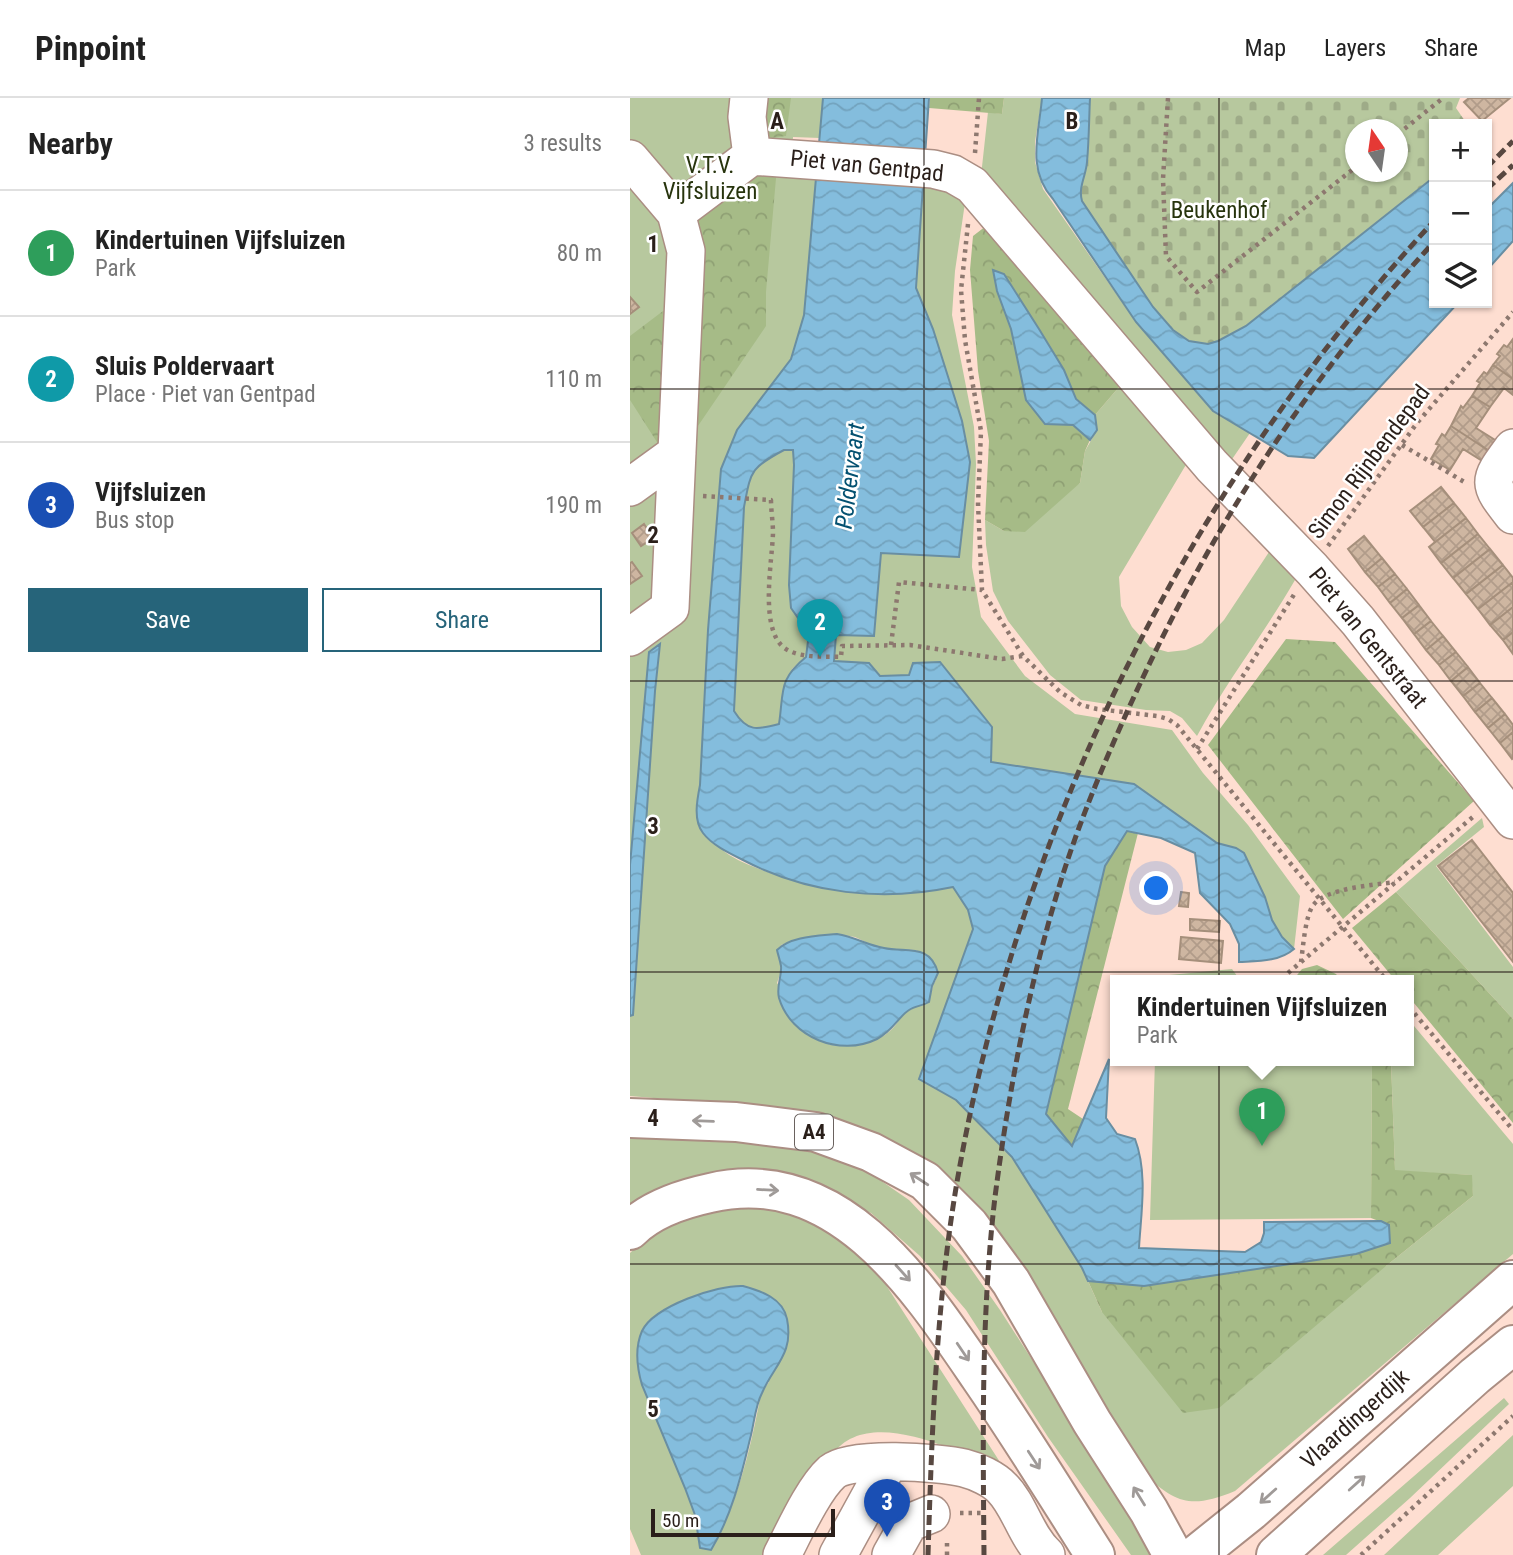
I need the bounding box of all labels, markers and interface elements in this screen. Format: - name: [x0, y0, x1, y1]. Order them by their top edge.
- text: Pinpoint: [35, 29, 146, 68]
- text: Map: [1245, 34, 1286, 62]
- text: Layers: [1324, 34, 1386, 62]
- text: Share: [1424, 34, 1478, 62]
- text: A: [770, 108, 784, 135]
- text: B: [1066, 108, 1078, 135]
- north arrow: [1345, 119, 1408, 182]
- map controls: [1429, 119, 1492, 308]
- button: +: [1429, 119, 1492, 182]
- text: Nearby: [28, 126, 113, 161]
- text: 3 results: [524, 130, 602, 157]
- street label: Piet van Gentpad: [789, 145, 945, 187]
- park label: V.T.V. Vijfsluizen: [663, 152, 757, 205]
- button: −: [1429, 182, 1492, 245]
- park label: Beukenhof: [1171, 197, 1268, 224]
- text: Kindertuinen Vijfsluizen: [95, 225, 346, 255]
- text: 1: [647, 231, 659, 258]
- text: 1: [45, 240, 57, 267]
- text: 80 m: [557, 240, 602, 267]
- button: layers: [1429, 245, 1492, 308]
- text: Park: [95, 255, 136, 282]
- text: Sluis Poldervaart: [95, 351, 274, 381]
- text: 2: [45, 366, 57, 393]
- text: 110 m: [545, 366, 602, 393]
- street label: Simon Rijnbendepad: [1302, 380, 1436, 544]
- text: Place · Piet van Gentpad: [95, 381, 316, 408]
- water label: Poldervaart: [830, 421, 870, 530]
- text: Vijfsluizen: [95, 477, 206, 507]
- text: 3: [45, 492, 57, 519]
- text: 190 m: [545, 492, 602, 519]
- text: Bus stop: [95, 507, 174, 534]
- text: 2: [647, 522, 659, 549]
- street label: Piet van Gentstraat: [1303, 562, 1433, 714]
- button: Save: [28, 588, 308, 652]
- button: Share: [322, 588, 602, 652]
- pin: 2: [797, 599, 843, 657]
- text: 3: [647, 813, 659, 840]
- your location: [1139, 871, 1173, 905]
- popup: [1110, 975, 1414, 1066]
- text: Kindertuinen Vijfsluizen: [1137, 992, 1387, 1022]
- text: Park: [1137, 1022, 1178, 1049]
- pin: 1: [1239, 1088, 1285, 1146]
- text: 4: [647, 1105, 659, 1132]
- one-way arrow: [692, 1114, 715, 1127]
- road number: A4: [795, 1114, 833, 1150]
- one-way arrow: [910, 1172, 930, 1186]
- one-way arrow: [756, 1183, 779, 1196]
- one-way arrow: [895, 1264, 911, 1282]
- one-way arrow: [956, 1341, 970, 1361]
- street label: Vlaardingerdijk: [1295, 1363, 1415, 1475]
- text: 5: [647, 1396, 659, 1423]
- one-way arrow: [1028, 1449, 1042, 1469]
- one-way arrow: [1348, 1475, 1366, 1491]
- pin: 3: [864, 1479, 910, 1537]
- one-way arrow: [1132, 1486, 1146, 1506]
- one-way arrow: [1260, 1488, 1278, 1504]
- scale bar: [651, 1506, 835, 1538]
- text: 50 m: [662, 1509, 699, 1532]

